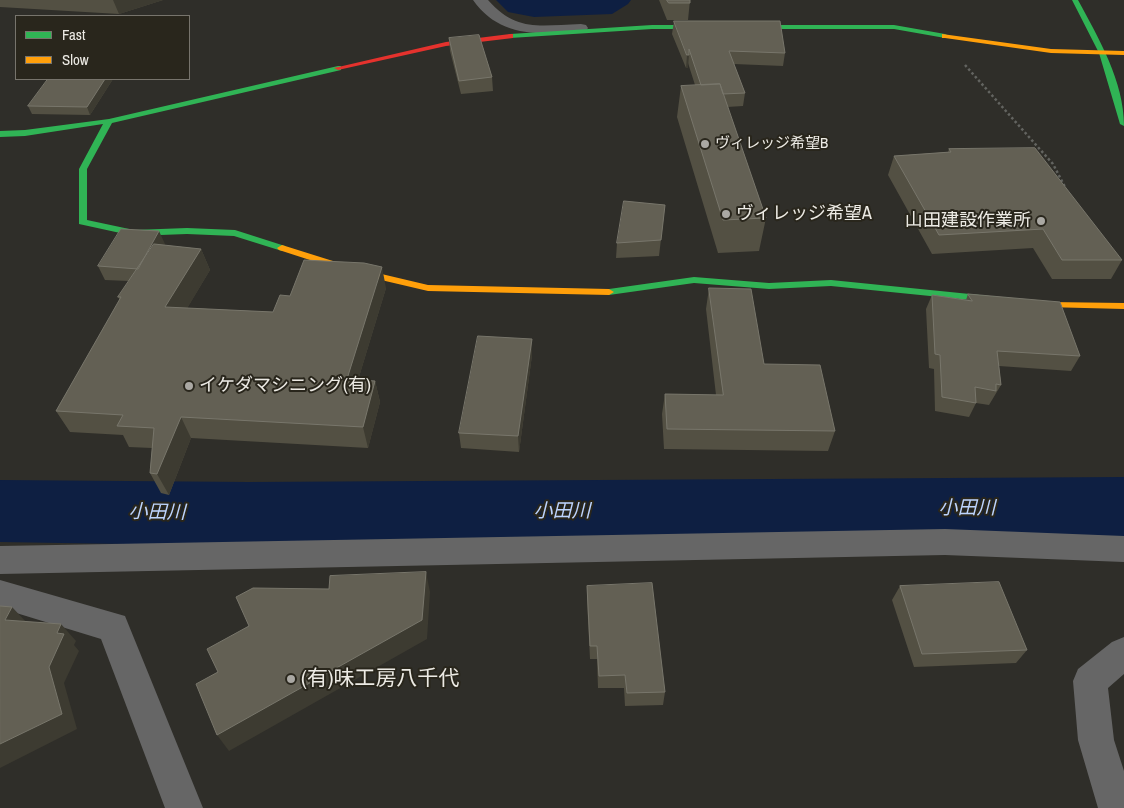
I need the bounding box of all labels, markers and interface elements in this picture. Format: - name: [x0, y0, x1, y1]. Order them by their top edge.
- legend: [15, 15, 190, 80]
- text: Fast: [62, 24, 85, 45]
- text: Slow: [62, 49, 89, 70]
- place label: ヴィレッジ希望B: [715, 135, 828, 153]
- marker: ヴィレッジ希望B: [699, 138, 711, 150]
- place label: ヴィレッジ希望A: [736, 203, 872, 225]
- marker: ヴィレッジ希望A: [720, 208, 732, 220]
- place label: 山田建設作業所: [905, 210, 1031, 232]
- marker: 山田建設作業所: [1035, 215, 1047, 227]
- place label: イケダマシニング(有): [199, 375, 371, 397]
- marker: イケダマシニング(有): [183, 380, 195, 392]
- water label: 小田川: [939, 498, 995, 520]
- water label: 小田川: [128, 501, 186, 525]
- water label: 小田川: [534, 501, 590, 523]
- place label: (有)味工房八千代: [301, 666, 459, 692]
- marker: (有)味工房八千代: [285, 673, 297, 685]

